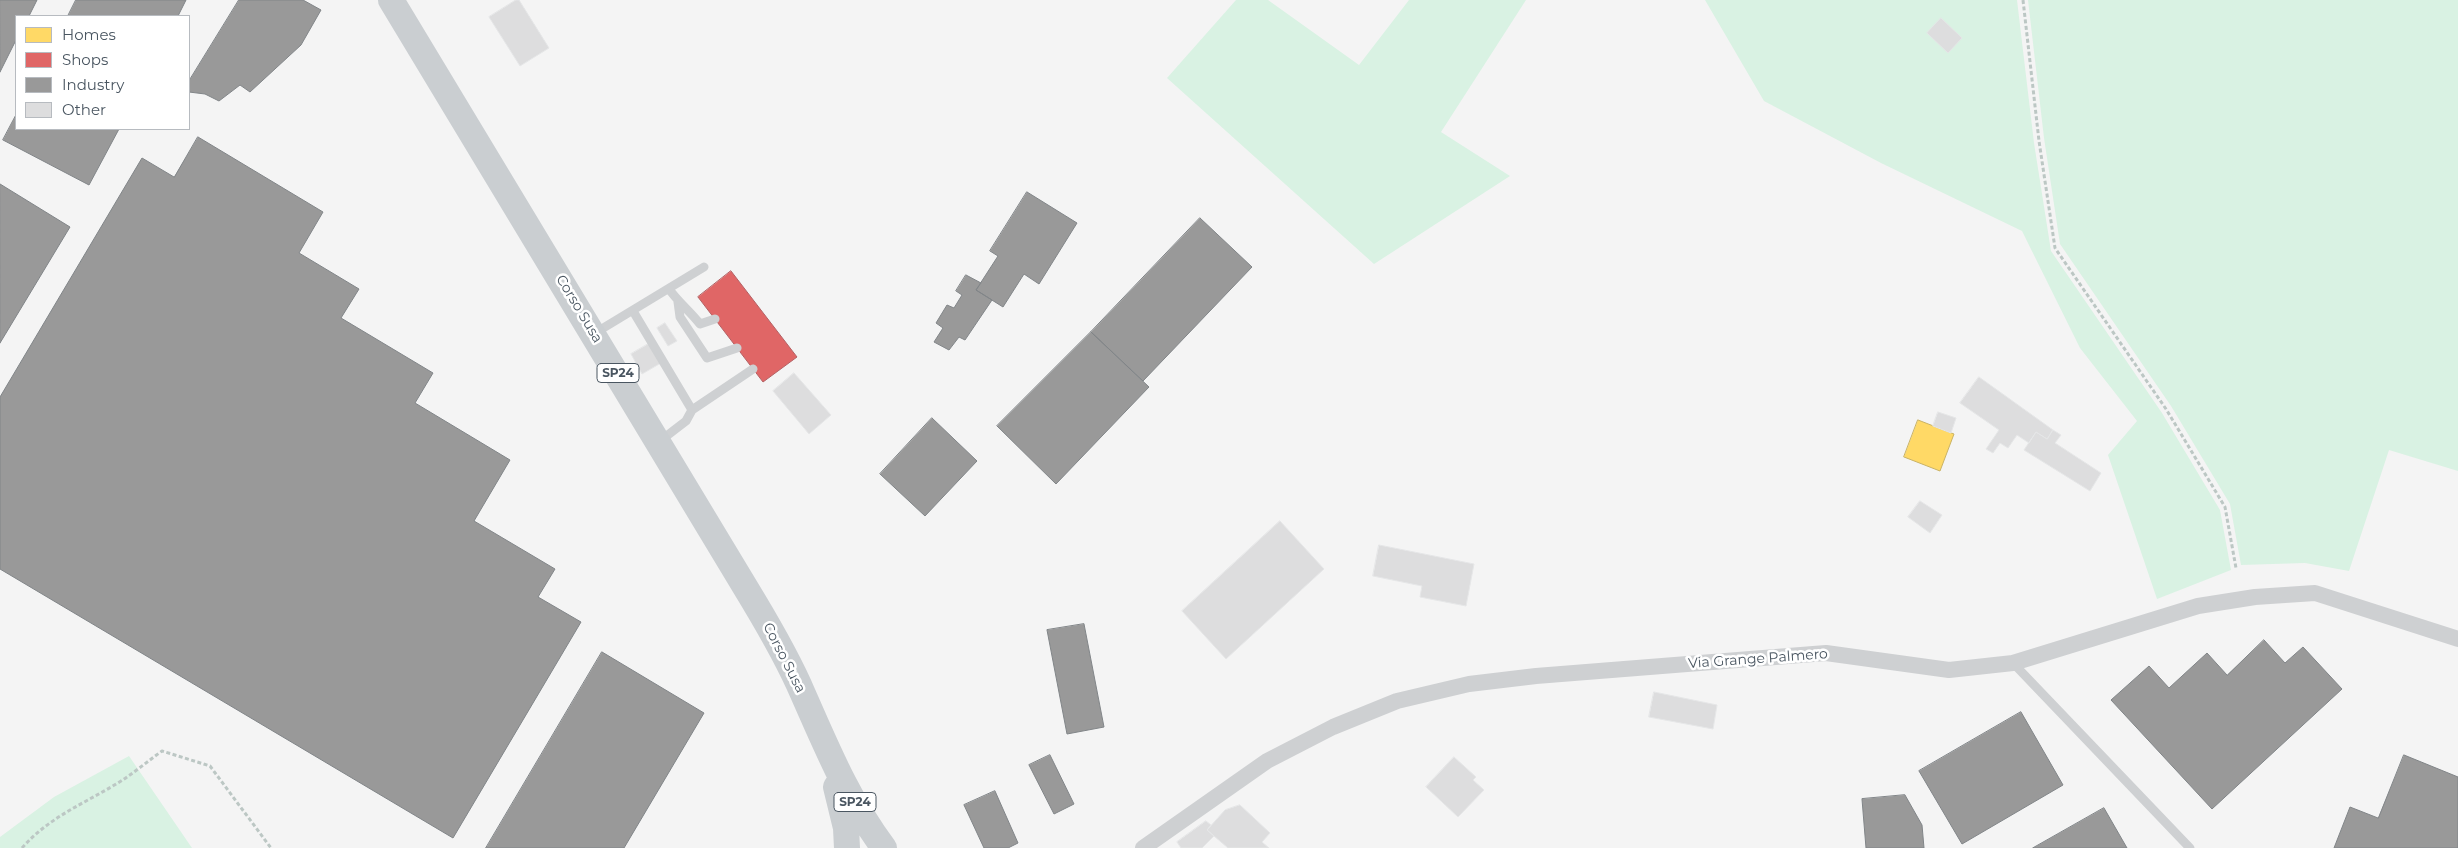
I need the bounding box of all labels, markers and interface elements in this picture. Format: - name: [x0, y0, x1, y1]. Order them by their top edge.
- legend: [15, 15, 190, 130]
- text: Homes: [62, 25, 116, 44]
- text: Shops: [62, 50, 108, 69]
- text: Industry: [62, 75, 124, 94]
- text: Other: [62, 100, 106, 119]
- street label: Corso Susa: [552, 272, 606, 346]
- road number: SP24: [597, 363, 639, 382]
- street label: Corso Susa: [759, 620, 809, 696]
- street label: Via Grange Palmero: [1688, 646, 1828, 672]
- road number: SP24: [834, 792, 876, 812]

